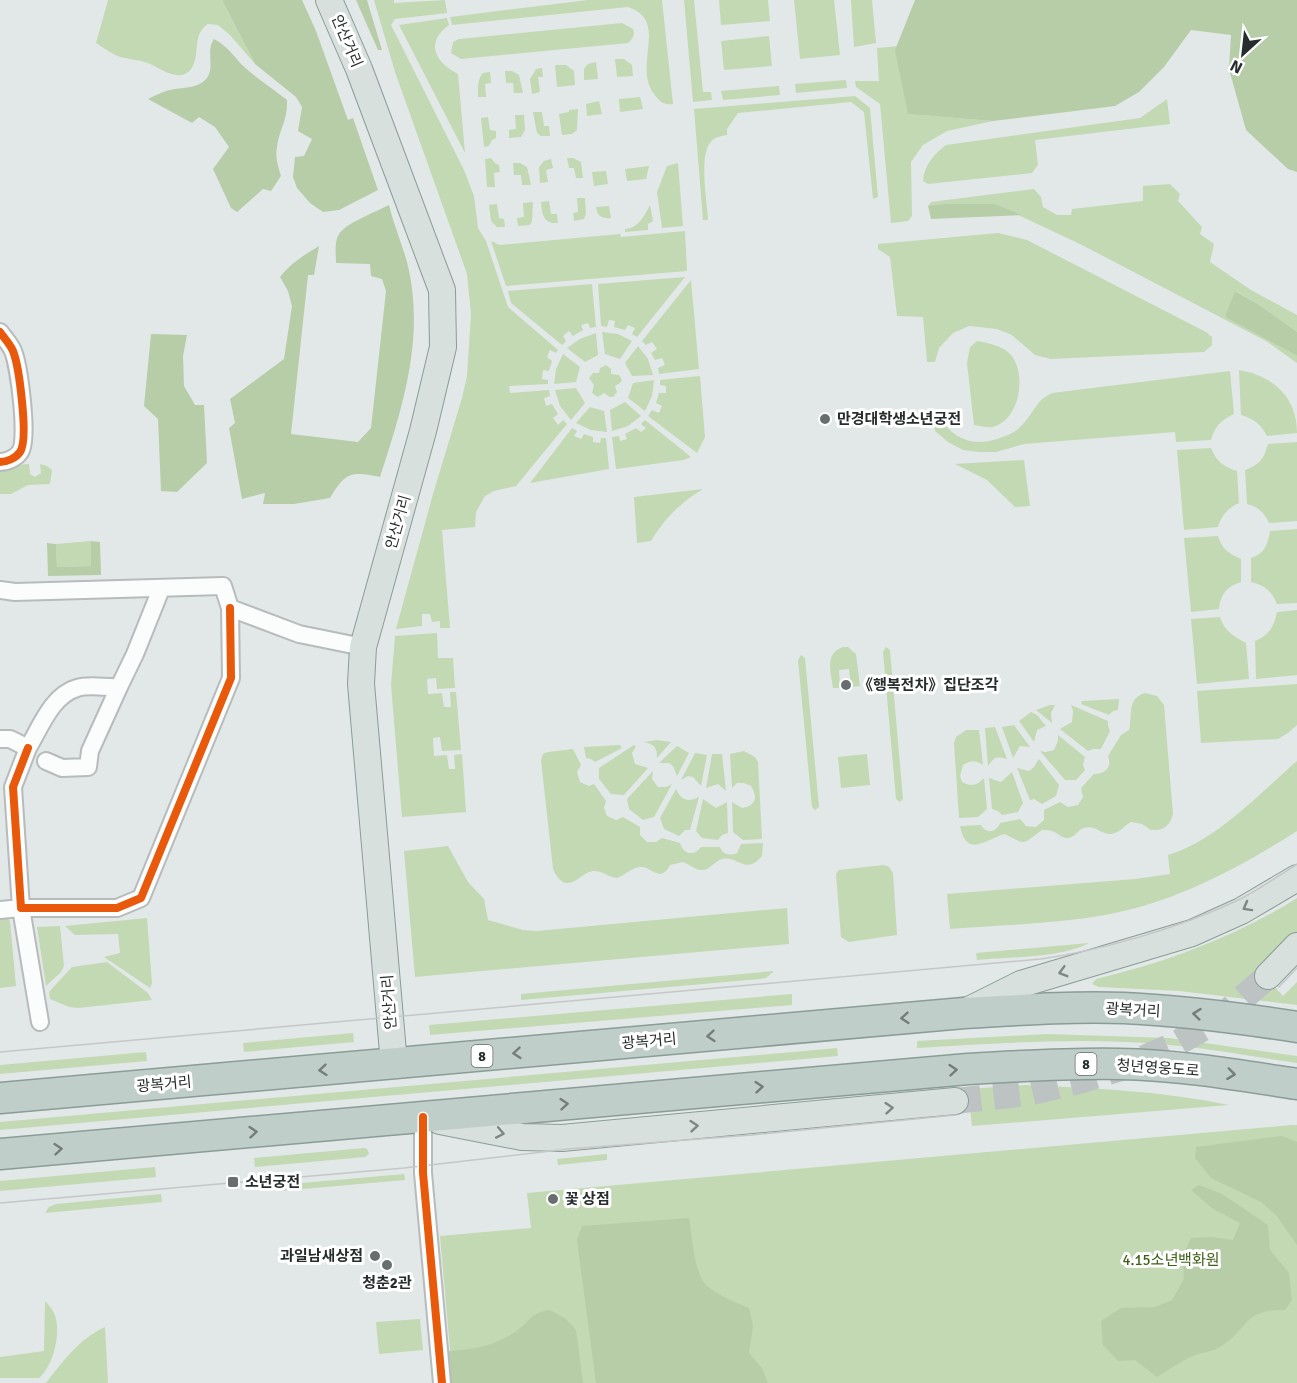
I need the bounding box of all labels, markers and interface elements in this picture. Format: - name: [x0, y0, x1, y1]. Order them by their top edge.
- street label: 안산거리: [328, 12, 366, 70]
- north arrow: [1213, 24, 1273, 84]
- text: N: [1227, 55, 1246, 78]
- place label: 만경대학생소년궁전: [837, 410, 961, 428]
- marker: 만경대학생소년궁전: [818, 412, 832, 426]
- street label: 안산거리: [382, 493, 414, 551]
- place label: 《행복전차》집단조각: [858, 676, 999, 694]
- marker: 《행복전차》집단조각: [839, 678, 853, 692]
- one-way arrow: [1242, 900, 1253, 911]
- one-way arrow: [1058, 965, 1069, 977]
- street label: 안산거리: [378, 974, 400, 1030]
- street label: 광복거리: [1105, 1000, 1161, 1020]
- one-way arrow: [1193, 1008, 1202, 1021]
- one-way arrow: [901, 1011, 910, 1024]
- one-way arrow: [707, 1029, 716, 1042]
- street label: 광복거리: [621, 1030, 677, 1052]
- road number: 8: [472, 1045, 492, 1067]
- one-way arrow: [512, 1046, 521, 1059]
- road number: 8: [1076, 1053, 1096, 1075]
- street label: 청년영웅도로: [1116, 1056, 1200, 1080]
- one-way arrow: [318, 1063, 327, 1076]
- one-way arrow: [949, 1064, 958, 1077]
- one-way arrow: [1227, 1068, 1236, 1080]
- street label: 광복거리: [136, 1073, 192, 1095]
- one-way arrow: [754, 1081, 763, 1094]
- one-way arrow: [560, 1098, 569, 1111]
- one-way arrow: [884, 1101, 893, 1114]
- one-way arrow: [690, 1120, 699, 1133]
- one-way arrow: [495, 1125, 505, 1138]
- one-way arrow: [248, 1126, 257, 1139]
- one-way arrow: [54, 1143, 63, 1156]
- place label: 소년궁전: [245, 1173, 300, 1191]
- marker: 소년궁전: [226, 1175, 240, 1189]
- place label: 꽃 상점: [565, 1190, 610, 1208]
- marker: 꽃 상점: [546, 1192, 560, 1206]
- place label: 과일남새상점: [280, 1247, 363, 1265]
- marker: 과일남새상점: [368, 1249, 382, 1263]
- park label: 4.15소년백화원: [1122, 1251, 1220, 1269]
- marker: 청춘2관: [380, 1258, 394, 1272]
- place label: 청춘2관: [362, 1274, 412, 1292]

